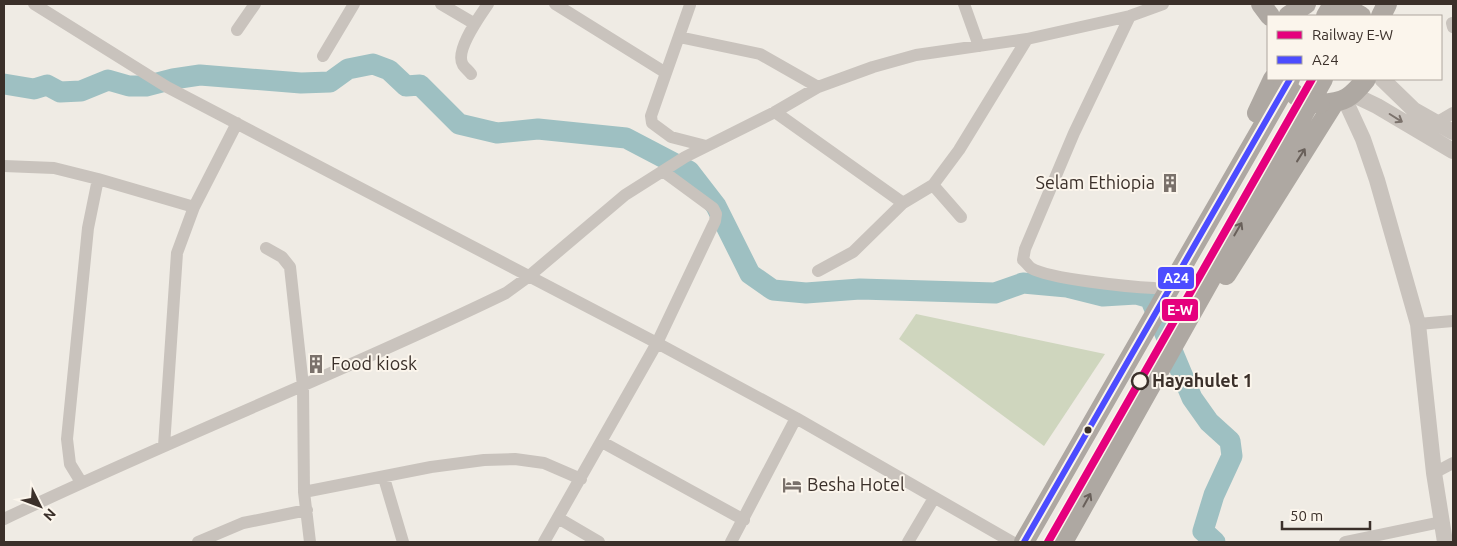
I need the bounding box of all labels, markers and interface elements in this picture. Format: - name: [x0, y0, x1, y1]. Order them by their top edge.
- legend: [1267, 15, 1442, 80]
- text: Railway E-W: [1312, 26, 1393, 43]
- text: A24: [1312, 51, 1339, 68]
- one-way arrow: [1389, 114, 1403, 124]
- one-way arrow: [1296, 149, 1306, 163]
- place label: Selam Ethiopia: [1035, 172, 1155, 192]
- building icon: Selam Ethiopia: [1159, 172, 1181, 194]
- one-way arrow: [1233, 222, 1243, 237]
- line badge: A24: [1157, 266, 1195, 290]
- text: A24: [1163, 270, 1189, 286]
- line badge: E-W: [1161, 298, 1199, 322]
- text: E-W: [1167, 302, 1193, 318]
- building icon: Food kiosk: [305, 353, 327, 375]
- place label: Food kiosk: [331, 353, 417, 373]
- place label: Hayahulet 1: [1152, 370, 1253, 390]
- marker: Hayahulet 1: [1131, 372, 1149, 390]
- unlabelled marker: [1083, 425, 1093, 435]
- hotel icon: Besha Hotel: [781, 474, 803, 496]
- place label: Besha Hotel: [807, 474, 905, 494]
- north arrow: [15, 481, 65, 531]
- one-way arrow: [1082, 492, 1092, 507]
- scale bar: [1282, 498, 1370, 530]
- text: N: [40, 505, 59, 524]
- text: 50 m: [1290, 507, 1323, 524]

